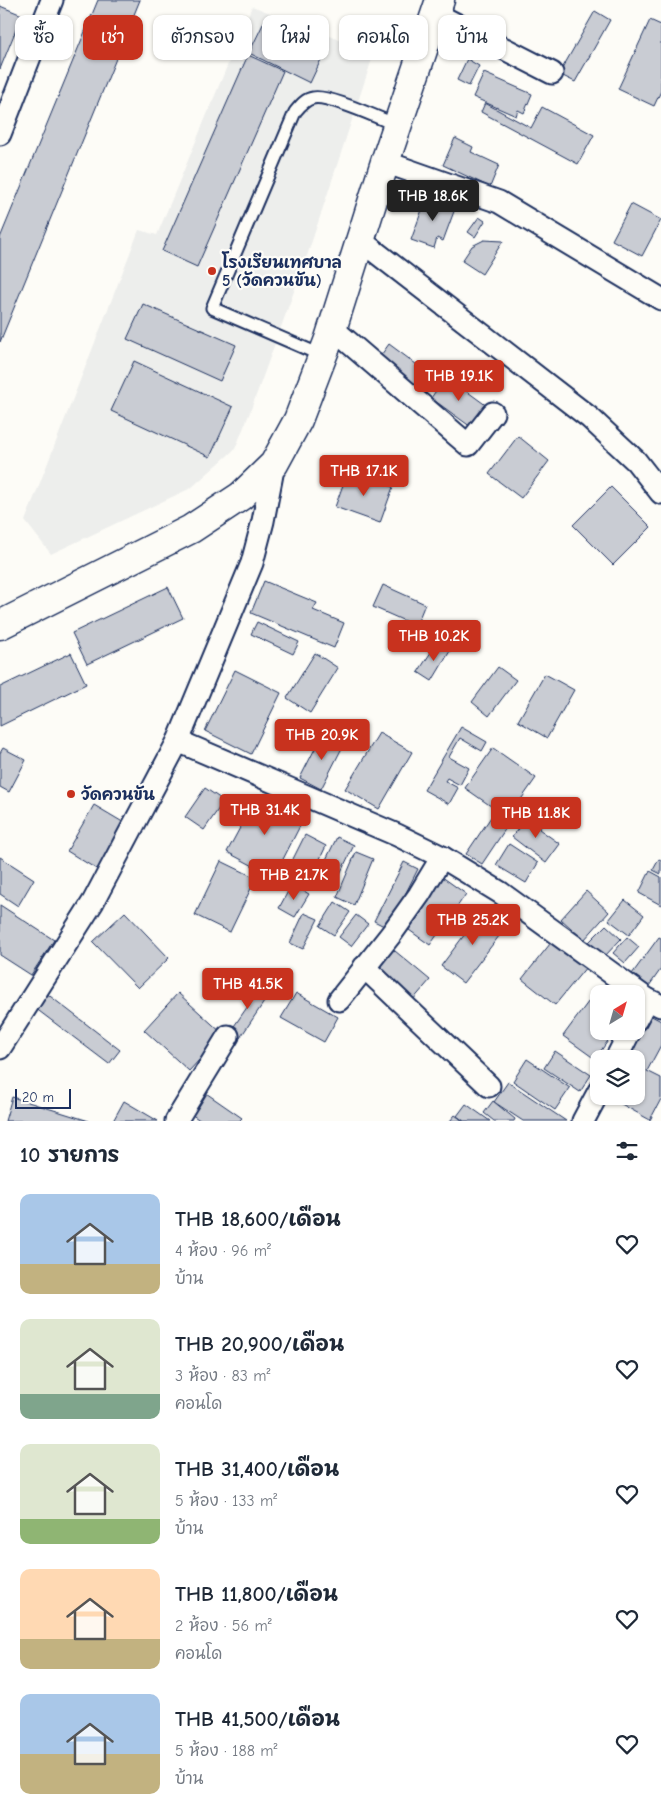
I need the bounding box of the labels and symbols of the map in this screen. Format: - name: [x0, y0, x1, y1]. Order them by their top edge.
- pin: THB 18.6K: [376, 180, 490, 222]
- place label: โรงเรียนเทศบาล 5 (วัดควนขัน): [221, 251, 342, 290]
- marker: โรงเรียนเทศบาล 5 (วัดควนขัน): [206, 265, 218, 277]
- pin: THB 19.1K: [402, 360, 516, 402]
- pin: THB 17.1K: [307, 454, 421, 497]
- pin: THB 10.2K: [377, 620, 491, 662]
- pin: THB 20.9K: [265, 718, 379, 761]
- place label: วัดควนขัน: [81, 785, 155, 804]
- marker: วัดควนขัน: [65, 788, 77, 800]
- pin: THB 31.4K: [208, 794, 322, 836]
- pin: THB 11.8K: [479, 796, 593, 839]
- pin: THB 21.7K: [237, 858, 351, 901]
- pin: THB 25.2K: [416, 904, 530, 946]
- pin: THB 41.5K: [191, 968, 305, 1010]
- north arrow: [590, 985, 645, 1040]
- scale bar: [15, 1086, 71, 1109]

